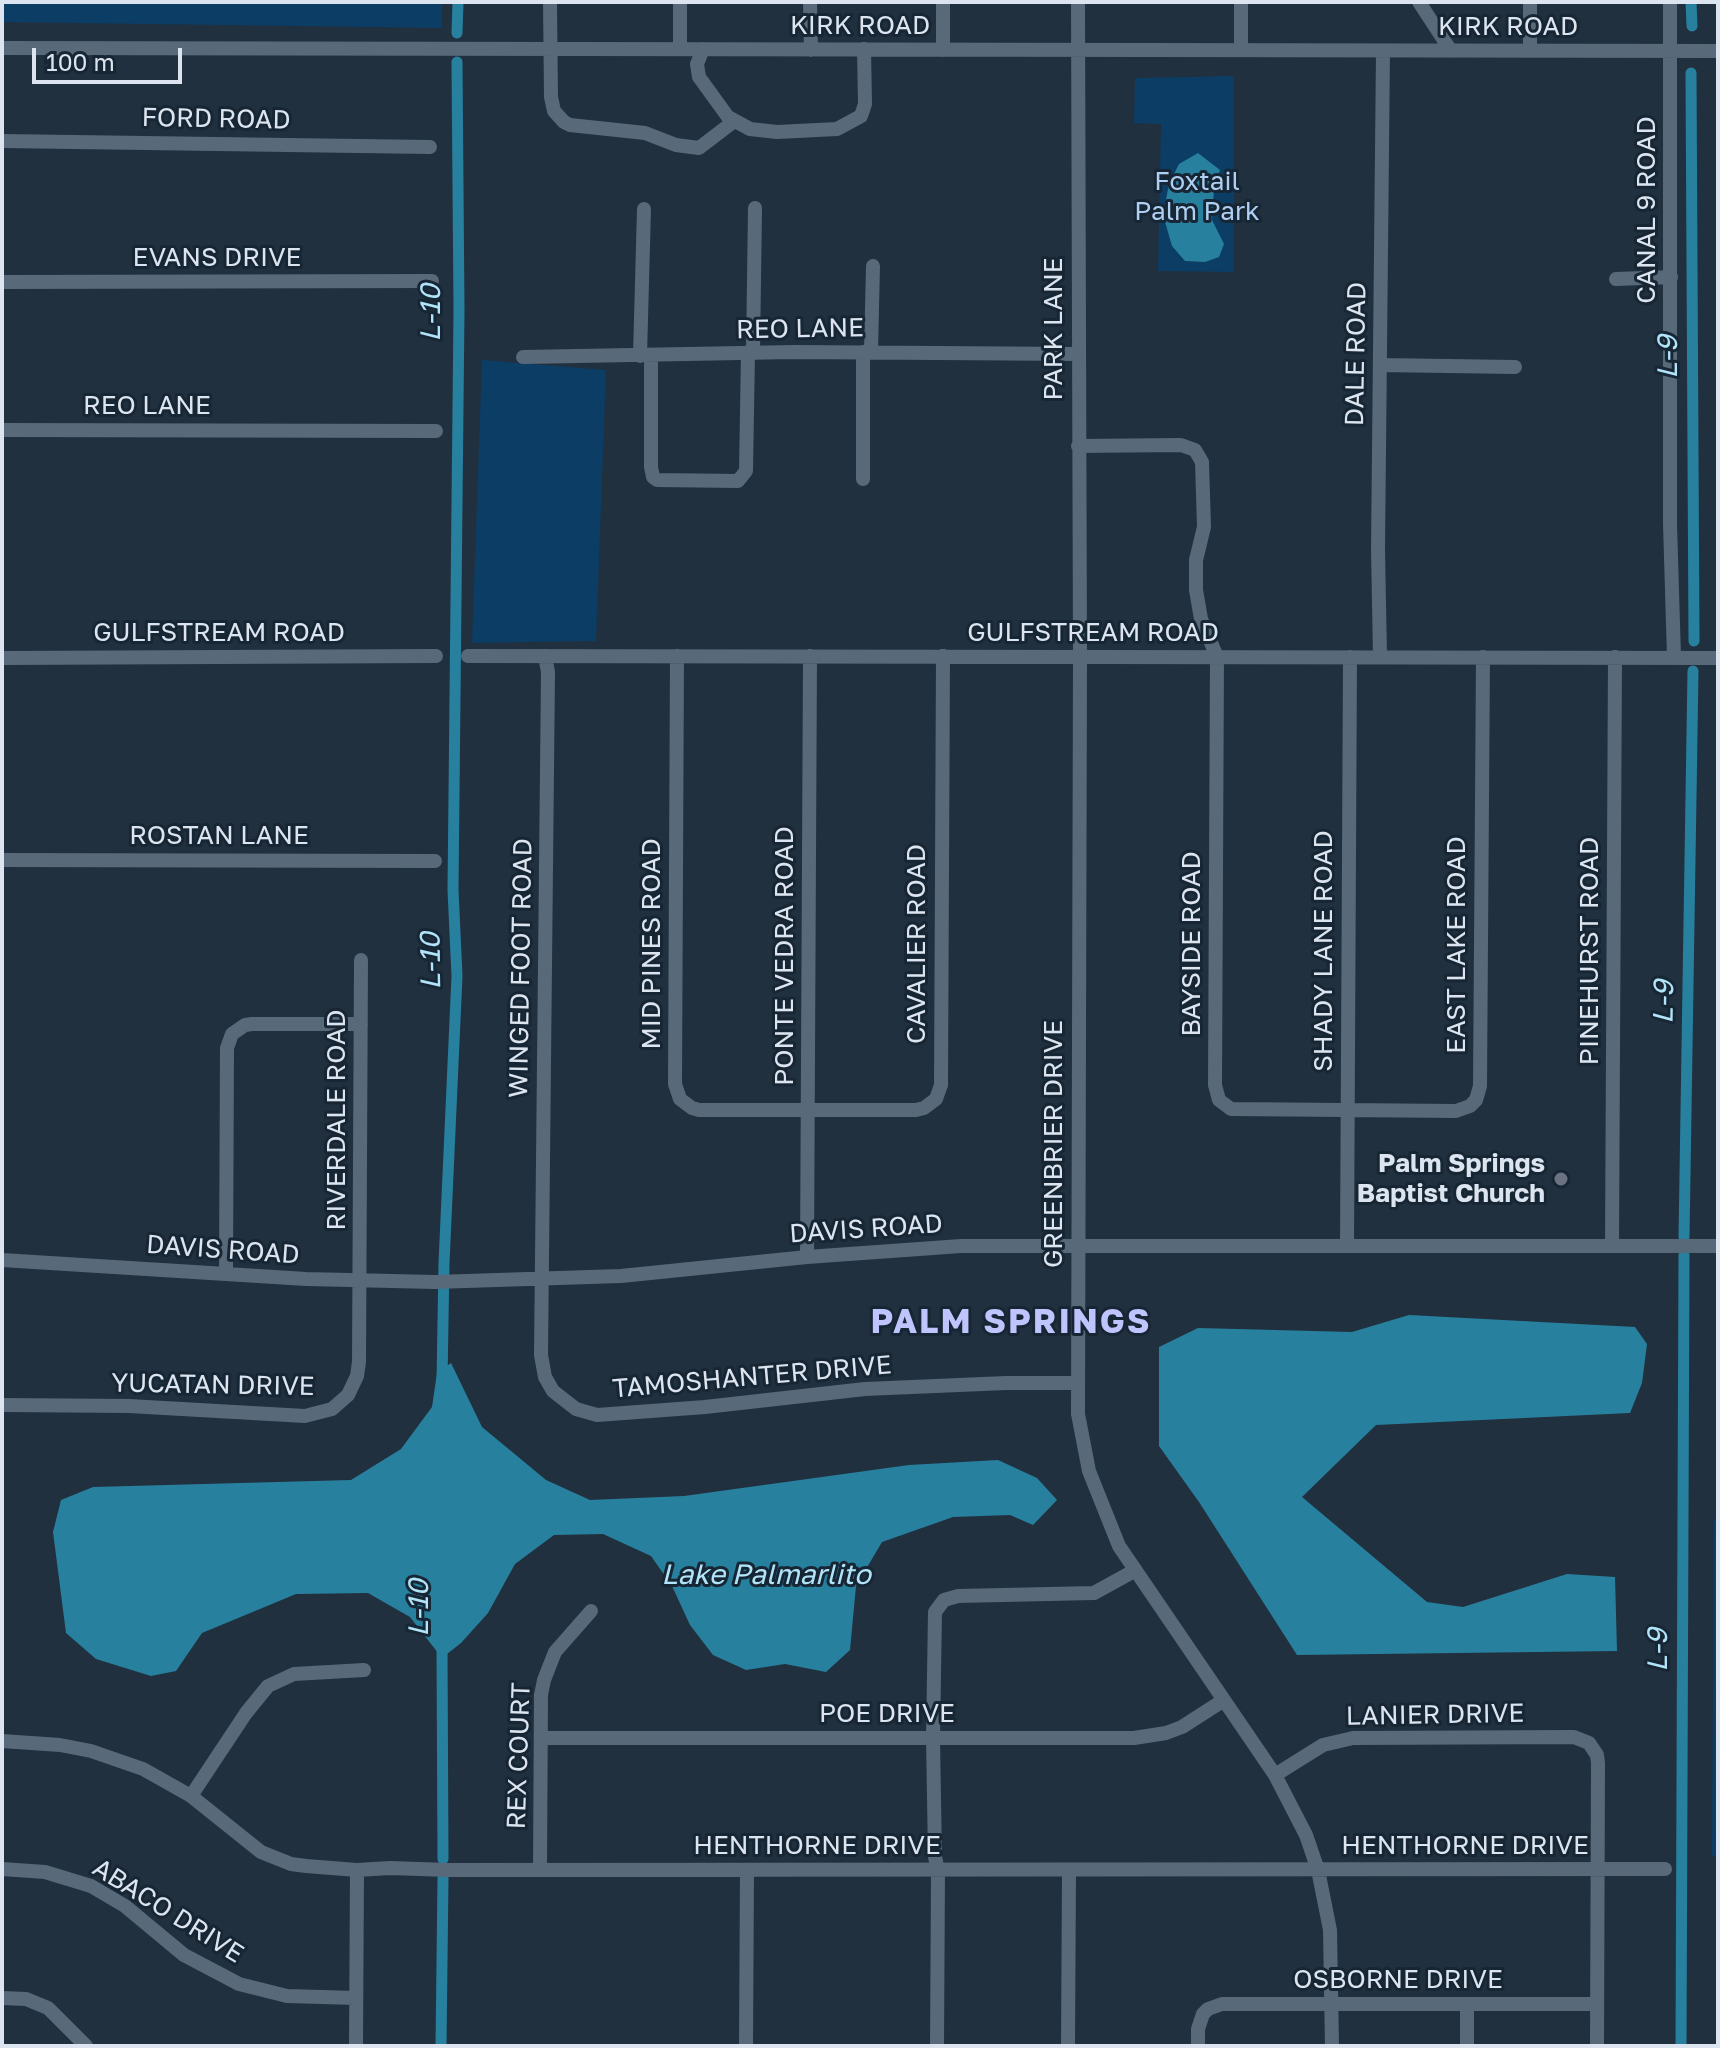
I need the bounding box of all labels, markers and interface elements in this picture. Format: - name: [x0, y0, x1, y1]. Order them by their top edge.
- street label: KIRK ROAD: [790, 10, 930, 42]
- street label: KIRK ROAD: [1438, 11, 1578, 43]
- scale bar: [36, 32, 186, 82]
- text: 100 m: [46, 47, 115, 76]
- street label: FORD ROAD: [141, 102, 291, 136]
- street label: CANAL 9 ROAD: [1631, 116, 1663, 304]
- park label: Foxtail Palm Park: [1134, 166, 1260, 228]
- street label: EVANS DRIVE: [133, 242, 301, 274]
- street label: PARK LANE: [1038, 257, 1070, 401]
- street label: DALE ROAD: [1339, 282, 1373, 426]
- water label: L-10: [414, 284, 448, 342]
- street label: REO LANE: [736, 312, 864, 346]
- water label: L-9: [1651, 335, 1685, 379]
- street label: REO LANE: [83, 390, 211, 422]
- street label: GULFSTREAM ROAD: [93, 617, 345, 649]
- street label: GULFSTREAM ROAD: [967, 617, 1219, 649]
- street label: ROSTAN LANE: [129, 820, 309, 852]
- street label: PONTE VEDRA ROAD: [769, 826, 801, 1086]
- street label: SHADY LANE ROAD: [1308, 830, 1340, 1072]
- street label: EAST LAKE ROAD: [1441, 836, 1473, 1054]
- street label: PINEHURST ROAD: [1574, 837, 1606, 1065]
- street label: WINGED FOOT ROAD: [503, 838, 539, 1098]
- street label: MID PINES ROAD: [636, 838, 668, 1050]
- street label: CAVALIER ROAD: [901, 844, 933, 1044]
- street label: BAYSIDE ROAD: [1176, 851, 1208, 1037]
- water label: L-10: [414, 932, 448, 990]
- water label: L-9: [1647, 980, 1681, 1024]
- street label: RIVERDALE ROAD: [321, 1009, 353, 1231]
- street label: GREENBRIER DRIVE: [1038, 1020, 1070, 1268]
- place label: Palm Springs Baptist Church: [1357, 1148, 1545, 1210]
- marker: Palm Springs Baptist Church: [1552, 1170, 1570, 1188]
- street label: DAVIS ROAD: [788, 1208, 944, 1250]
- street label: DAVIS ROAD: [145, 1229, 301, 1271]
- district label: PALM SPRINGS: [870, 1302, 1152, 1342]
- street label: TAMOSHANTER DRIVE: [611, 1349, 893, 1405]
- street label: YUCATAN DRIVE: [111, 1368, 315, 1402]
- water label: Lake Palmarlito: [661, 1558, 871, 1592]
- water label: L-10: [402, 1579, 436, 1637]
- water label: L-9: [1641, 1628, 1675, 1672]
- street label: REX COURT: [501, 1682, 537, 1830]
- street label: POE DRIVE: [819, 1698, 955, 1730]
- street label: LANIER DRIVE: [1346, 1698, 1524, 1732]
- street label: HENTHORNE DRIVE: [693, 1830, 941, 1862]
- street label: HENTHORNE DRIVE: [1341, 1830, 1589, 1862]
- street label: ABACO DRIVE: [87, 1852, 249, 1970]
- street label: OSBORNE DRIVE: [1293, 1964, 1503, 1996]

